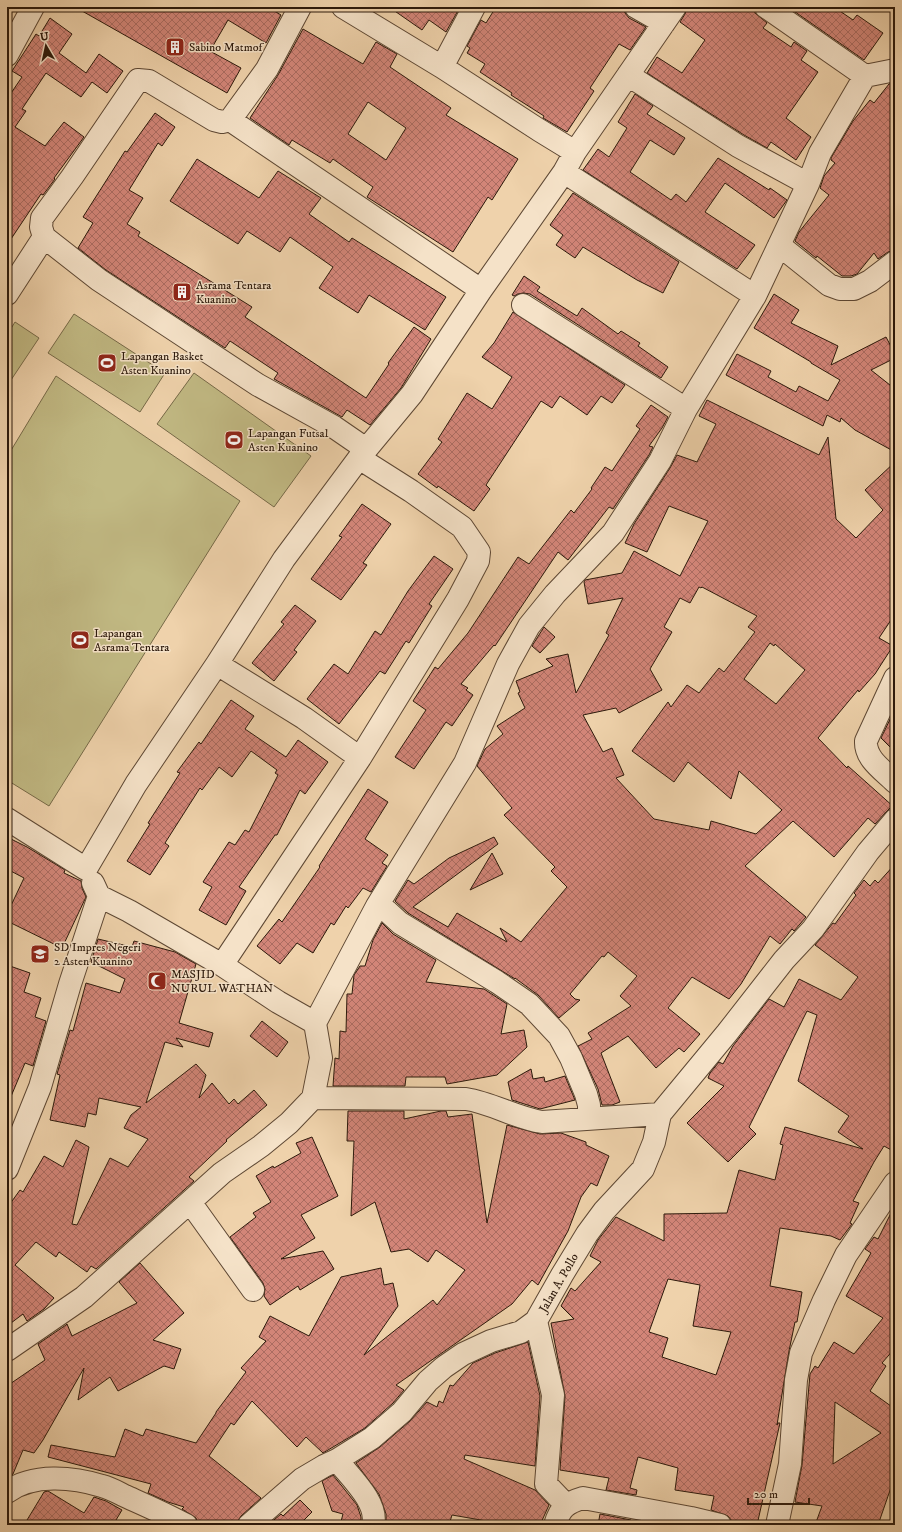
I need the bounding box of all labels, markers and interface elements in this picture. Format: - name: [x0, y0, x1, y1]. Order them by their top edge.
- north arrow: [26, 26, 66, 66]
- text: U: [39, 29, 50, 45]
- building icon: Sabino Matmof: [164, 36, 186, 58]
- place label: Sabino Matmof: [189, 40, 264, 55]
- place label: Asrama Tentara Kuanino: [196, 278, 272, 307]
- building icon: Asrama Tentara Kuanino: [171, 281, 193, 303]
- place label: Lapangan Basket Asten Kuanino: [121, 349, 203, 378]
- sports icon: Lapangan Basket Asten Kuanino: [96, 352, 118, 374]
- place label: Lapangan Futsal Asten Kuanino: [248, 426, 329, 455]
- sports icon: Lapangan Futsal Asten Kuanino: [223, 429, 245, 451]
- place label: Lapangan Asrama Tentara: [94, 626, 170, 655]
- sports icon: Lapangan Asrama Tentara: [69, 629, 91, 651]
- place label: SD Impres Negeri 2 Asten Kuanino: [54, 940, 141, 969]
- school or university icon: SD Impres Negeri 2 Asten Kuanino: [29, 943, 51, 965]
- place label: MASJID NURUL WATHAN: [171, 967, 273, 996]
- mosque icon: MASJID NURUL WATHAN: [146, 970, 168, 992]
- street label: Jalan A. Pollo: [535, 1251, 582, 1316]
- scale bar: [748, 1480, 809, 1506]
- text: 20 m: [754, 1487, 778, 1502]

